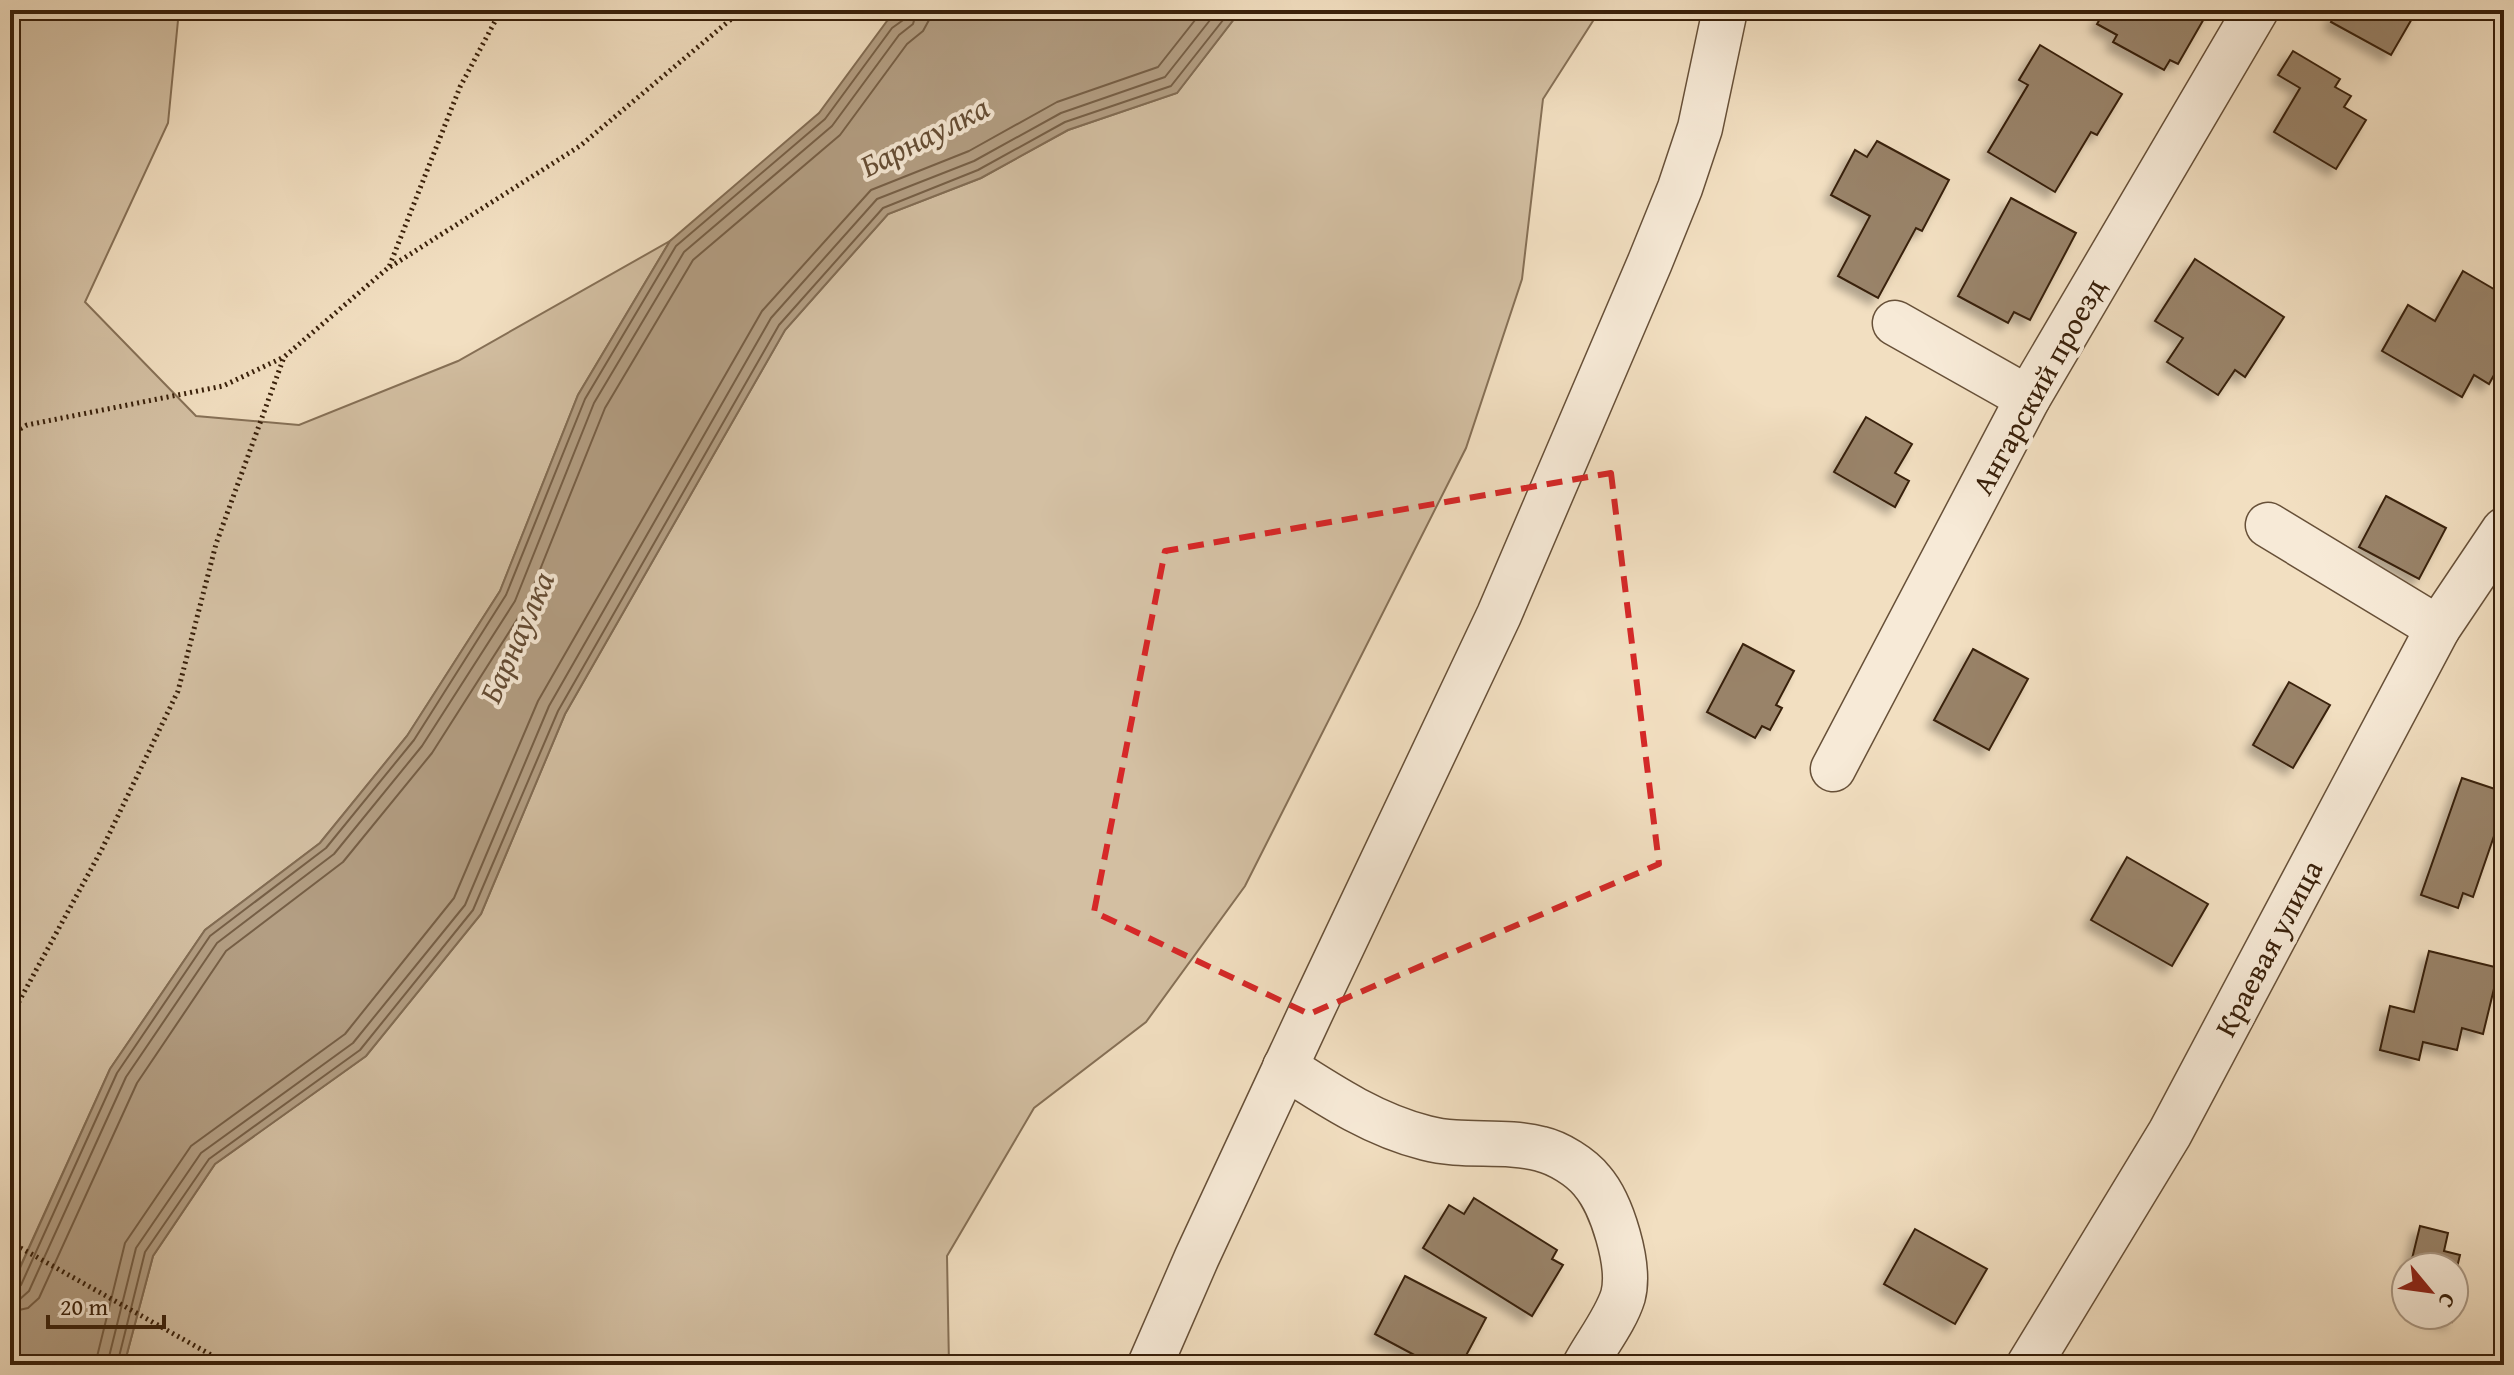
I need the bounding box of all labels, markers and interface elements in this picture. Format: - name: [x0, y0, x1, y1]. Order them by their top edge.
- water label: Барнаулка: [851, 83, 997, 189]
- street label: Ангарский проезд: [1960, 270, 2116, 502]
- water label: Барнаулка: [466, 564, 566, 710]
- street label: Краевая улица: [2203, 851, 2333, 1044]
- north arrow: [2390, 1251, 2470, 1331]
- scale bar: [48, 1279, 164, 1329]
- text: С: [2430, 1287, 2465, 1314]
- text: 20 m: [60, 1289, 108, 1324]

